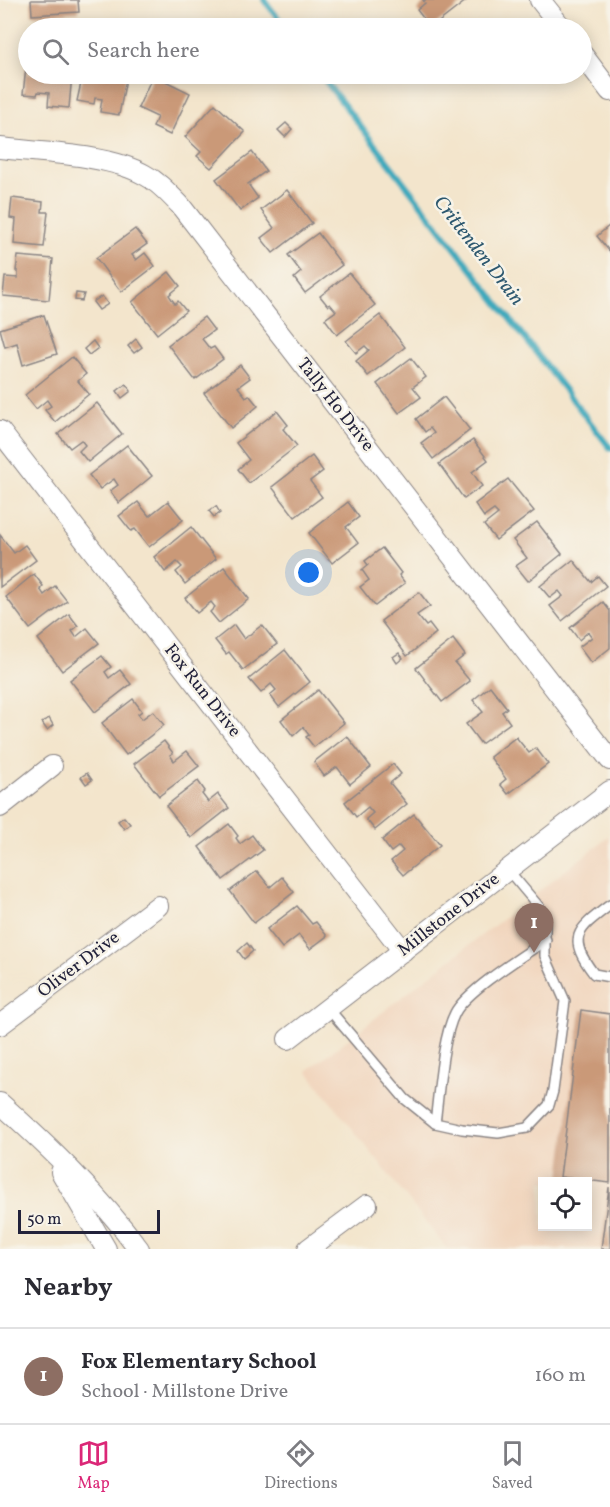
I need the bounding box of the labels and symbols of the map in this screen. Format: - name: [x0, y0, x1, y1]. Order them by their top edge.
- water label: Crittenden Drain: [426, 190, 530, 312]
- street label: Tally Ho Drive: [290, 353, 380, 457]
- your location: [294, 558, 323, 587]
- street label: Fox Run Drive: [158, 639, 246, 743]
- street label: Millstone Drive: [393, 867, 505, 963]
- pin: 1: [514, 904, 554, 953]
- street label: Oliver Drive: [33, 926, 125, 1004]
- scale bar: [18, 1207, 160, 1234]

